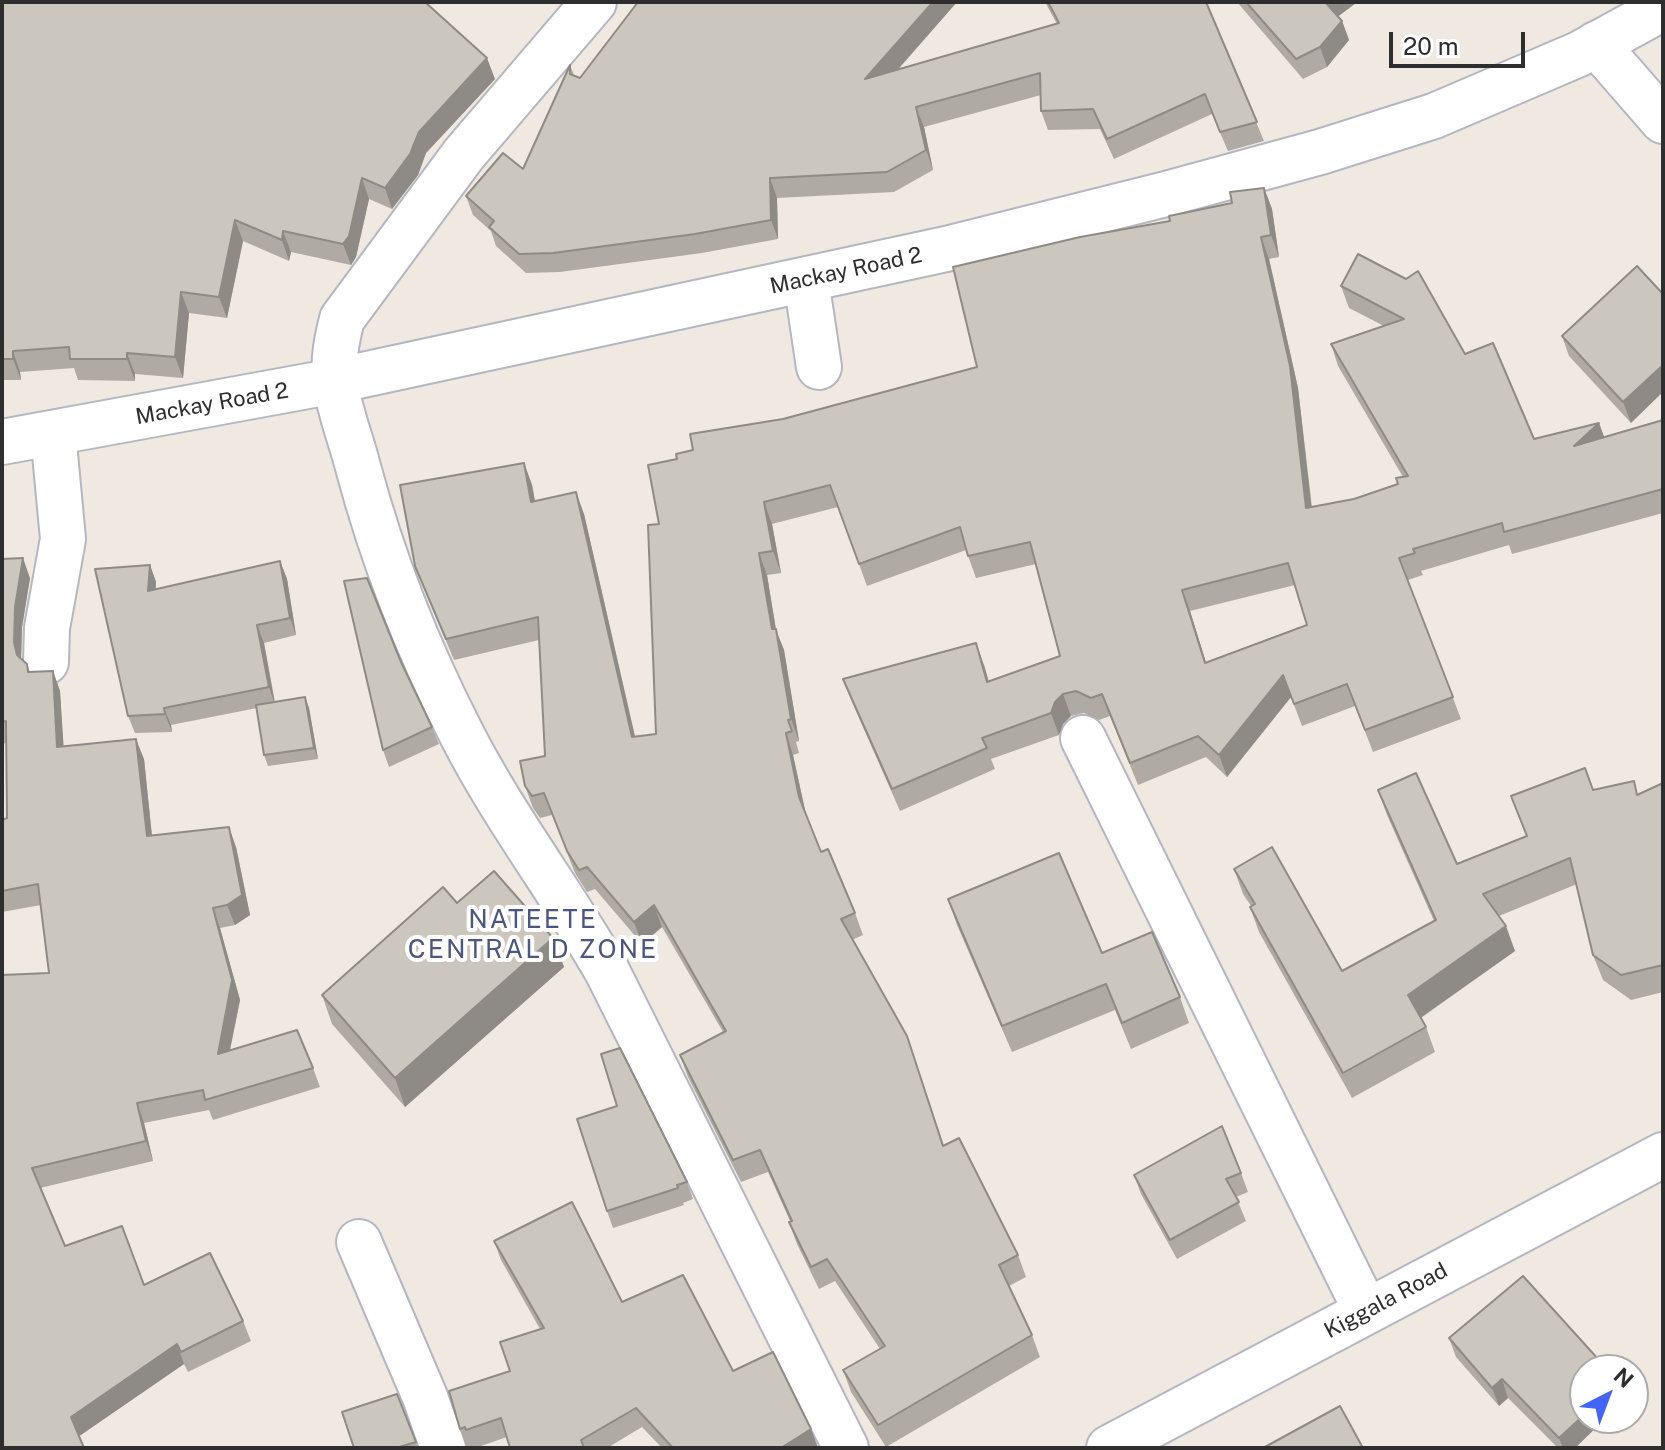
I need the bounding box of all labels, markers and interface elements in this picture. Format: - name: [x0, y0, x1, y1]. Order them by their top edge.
- scale bar: [1393, 16, 1529, 66]
- text: 20 m: [1403, 32, 1459, 60]
- street label: Mackay Road 2: [767, 242, 925, 300]
- street label: Mackay Road 2: [133, 378, 291, 430]
- district label: NATEETE CENTRAL D ZONE: [408, 904, 658, 966]
- street label: Kiggala Road: [1320, 1258, 1452, 1344]
- north arrow: [1569, 1354, 1649, 1434]
- text: N: [1609, 1362, 1639, 1393]

